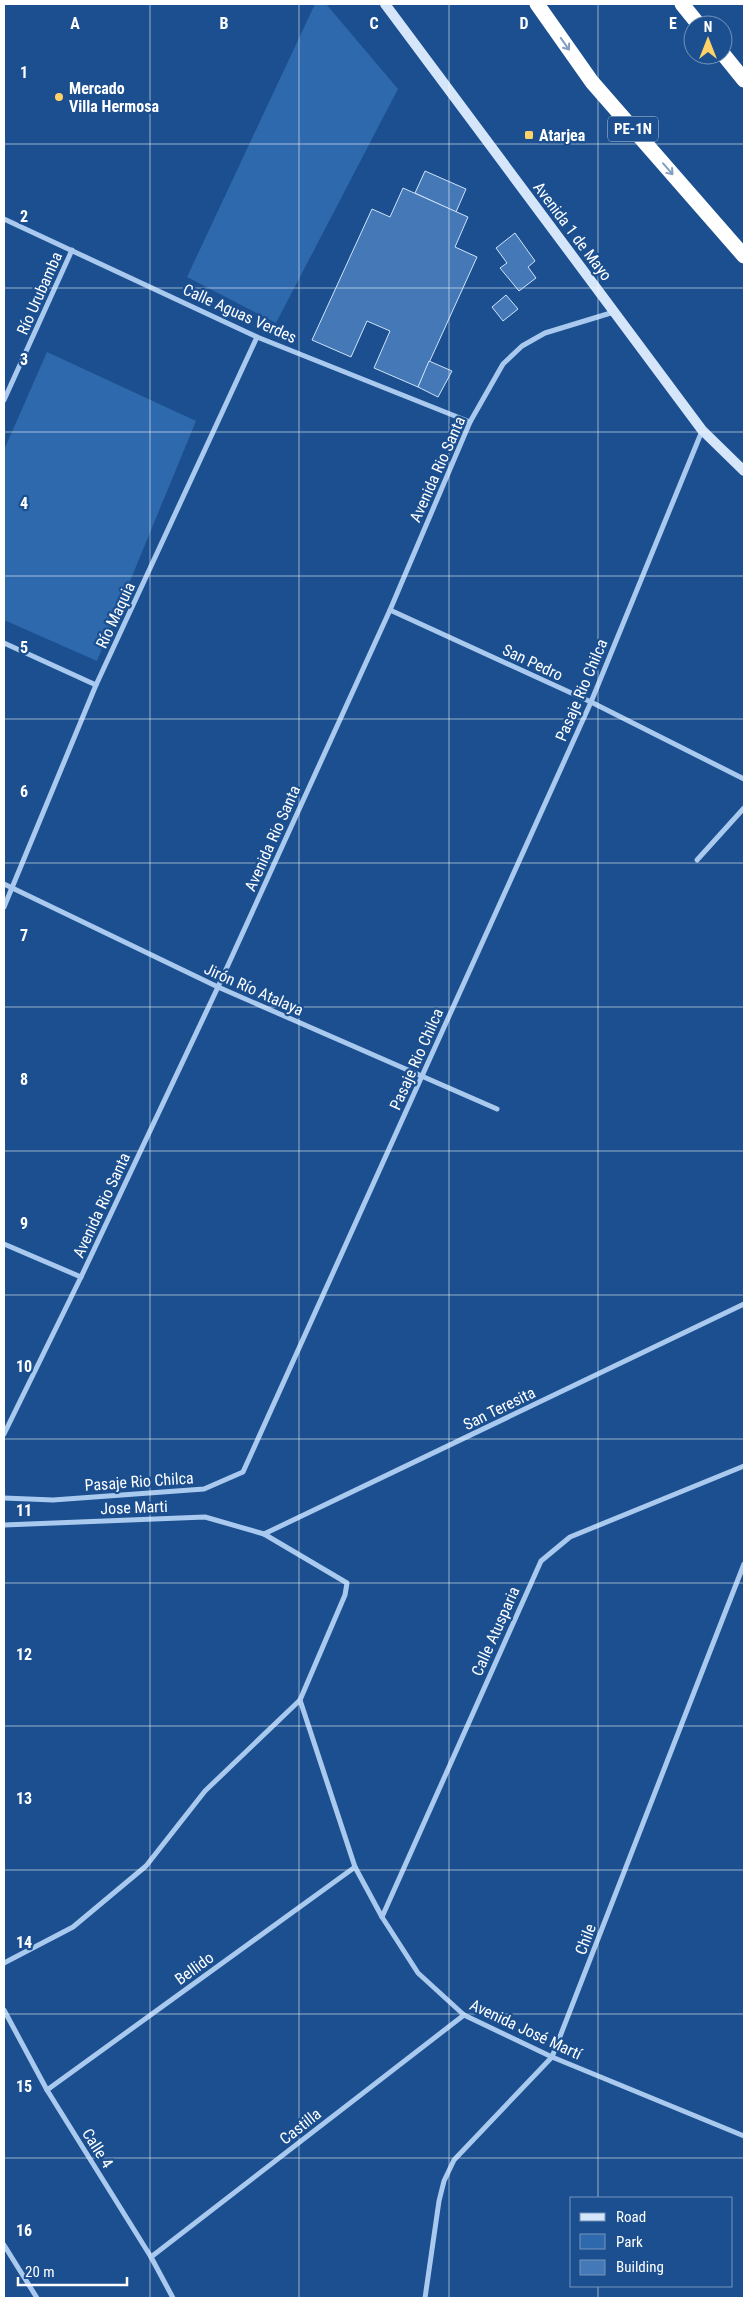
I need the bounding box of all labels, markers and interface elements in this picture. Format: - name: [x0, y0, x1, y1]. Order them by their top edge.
- text: A: [70, 14, 80, 33]
- text: B: [220, 14, 229, 33]
- text: C: [369, 14, 379, 33]
- text: D: [519, 14, 529, 33]
- text: E: [669, 14, 677, 33]
- north arrow: [683, 15, 733, 65]
- text: N: [704, 19, 712, 35]
- one-way arrow: [560, 37, 570, 51]
- text: 1: [20, 63, 28, 82]
- place label: Mercado Villa Hermosa: [69, 79, 159, 116]
- marker: Mercado Villa Hermosa: [53, 91, 65, 103]
- road number: PE-1N: [608, 116, 658, 142]
- place label: Atarjea: [539, 126, 586, 145]
- marker: Atarjea: [523, 129, 535, 141]
- one-way arrow: [662, 163, 674, 176]
- street label: Avenida 1 de Mayo: [529, 178, 616, 284]
- text: 2: [20, 207, 28, 226]
- street label: Río Urubamba: [13, 249, 66, 338]
- street label: Calle Aguas Verdes: [180, 280, 300, 347]
- text: 3: [20, 350, 28, 369]
- street label: Avenida Rio Santa: [406, 413, 469, 525]
- text: 4: [20, 494, 28, 513]
- street label: Río Maquia: [92, 579, 139, 651]
- street label: Pasaje Rio Chilca: [551, 636, 612, 744]
- text: 5: [20, 638, 28, 657]
- street label: San Pedro: [500, 640, 566, 685]
- text: 6: [20, 782, 28, 801]
- street label: Avenida Rio Santa: [241, 782, 304, 894]
- text: 7: [20, 926, 28, 945]
- street label: Jirón Río Atalaya: [201, 959, 306, 1020]
- street label: Pasaje Rio Chilca: [386, 1005, 447, 1113]
- text: 8: [20, 1070, 28, 1089]
- street label: Avenida Rio Santa: [69, 1150, 134, 1261]
- text: 9: [20, 1214, 28, 1233]
- text: 10: [16, 1357, 32, 1376]
- street label: San Teresita: [460, 1383, 538, 1434]
- street label: Pasaje Rio Chilca: [84, 1468, 194, 1495]
- street label: Jose Marti: [100, 1497, 168, 1518]
- text: 11: [16, 1501, 32, 1520]
- street label: Calle Atusparia: [467, 1584, 524, 1679]
- text: 12: [16, 1645, 32, 1664]
- text: 13: [16, 1789, 32, 1808]
- street label: Chile: [571, 1921, 600, 1957]
- text: 14: [16, 1933, 32, 1952]
- street label: Bellido: [171, 1948, 217, 1989]
- street label: Avenida José Martí: [467, 1995, 586, 2064]
- text: 15: [16, 2077, 32, 2096]
- street label: Castilla: [276, 2104, 325, 2148]
- street label: Calle 4: [78, 2125, 117, 2172]
- legend: [570, 2197, 733, 2287]
- text: Road: [616, 2208, 646, 2226]
- text: 16: [16, 2221, 32, 2240]
- text: Park: [616, 2233, 643, 2251]
- scale bar: [18, 2254, 126, 2286]
- text: Building: [616, 2258, 664, 2276]
- text: 20 m: [25, 2263, 55, 2281]

